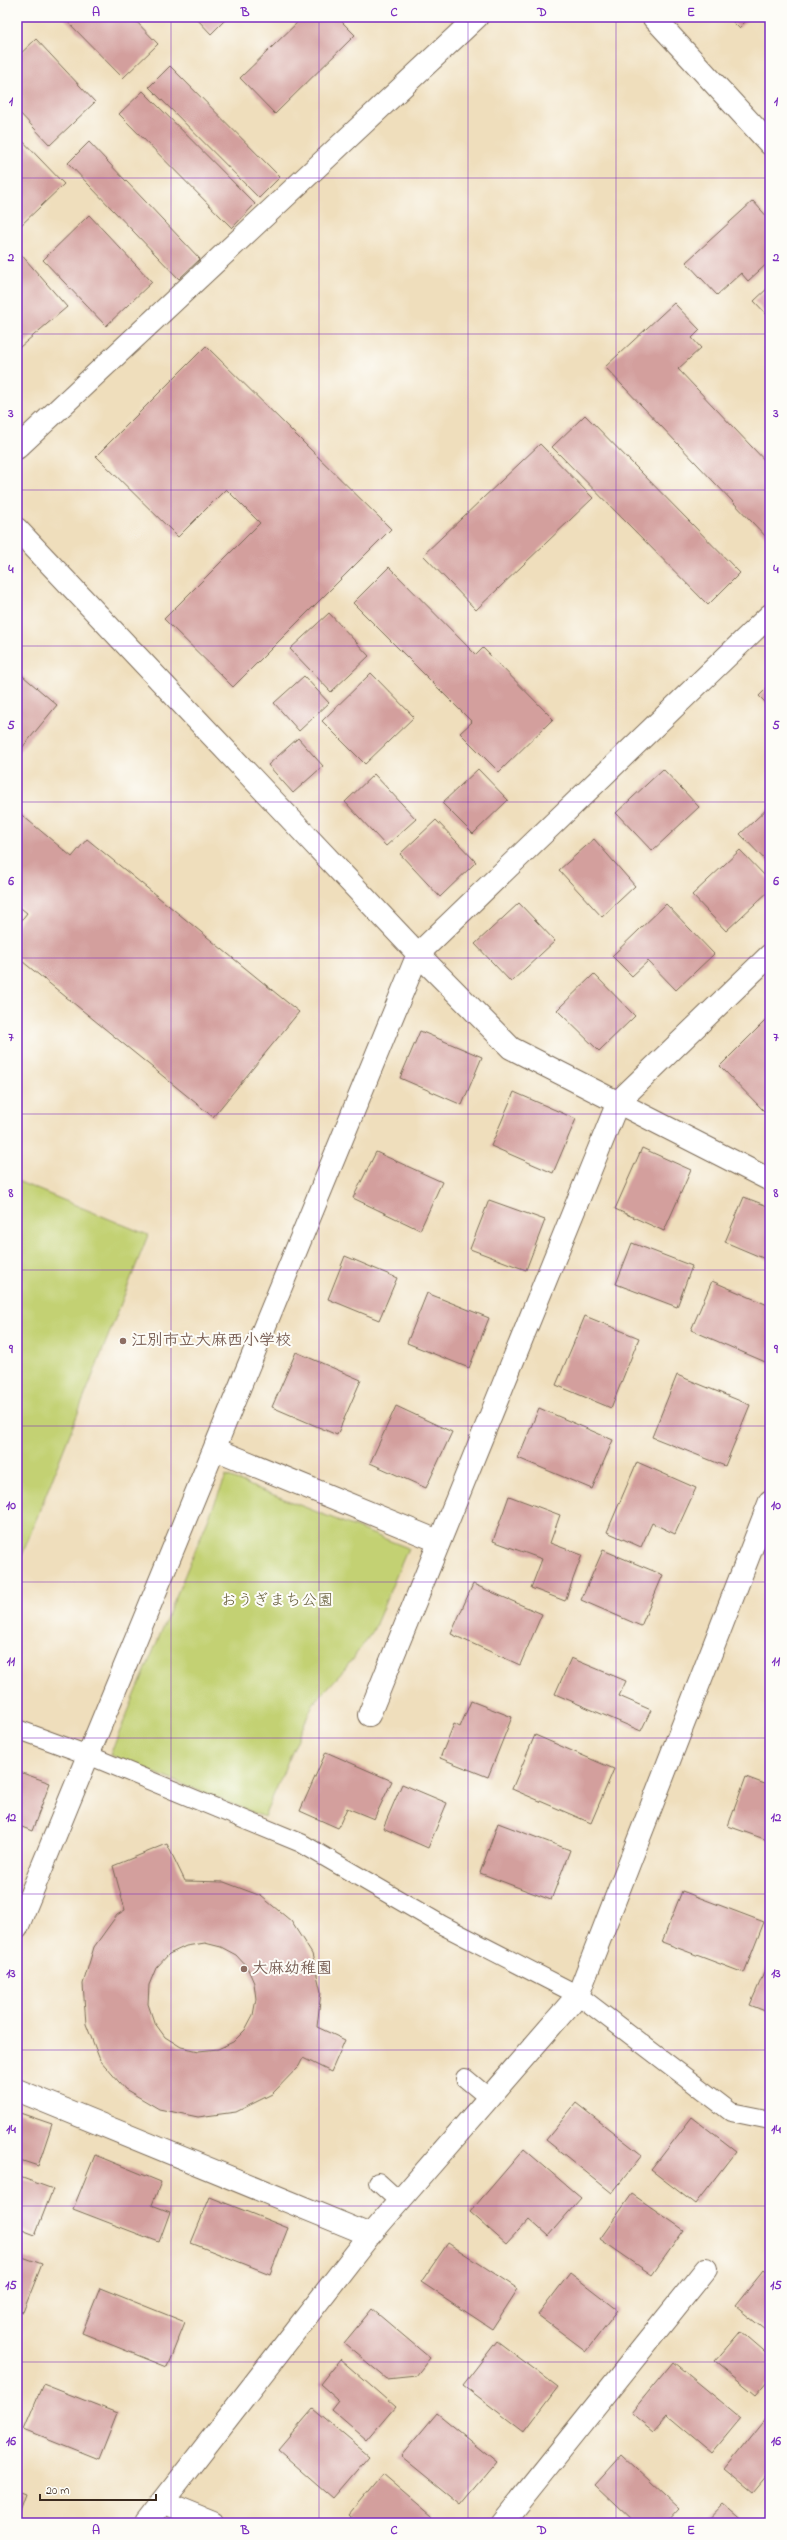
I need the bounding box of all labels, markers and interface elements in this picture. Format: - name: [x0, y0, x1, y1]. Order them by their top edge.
- text: A: [92, 3, 100, 22]
- text: B: [240, 3, 250, 22]
- text: C: [390, 3, 398, 22]
- text: D: [536, 3, 547, 22]
- text: E: [687, 3, 695, 22]
- text: 1: [9, 92, 14, 111]
- text: 1: [774, 92, 779, 111]
- text: 2: [7, 248, 15, 267]
- text: 2: [772, 248, 780, 267]
- text: 3: [7, 404, 14, 423]
- text: 3: [772, 404, 779, 423]
- text: 4: [7, 560, 14, 579]
- text: 4: [772, 560, 779, 579]
- text: 5: [7, 716, 15, 735]
- text: 5: [772, 716, 780, 735]
- text: 6: [7, 872, 14, 891]
- text: 6: [772, 872, 779, 891]
- text: 7: [8, 1028, 14, 1047]
- text: 7: [773, 1028, 779, 1047]
- text: 8: [8, 1184, 14, 1203]
- text: 8: [773, 1184, 779, 1203]
- place label: 江別市立大麻西小学校: [131, 1329, 291, 1353]
- marker: 江別市立大麻西小学校: [118, 1336, 128, 1346]
- text: 9: [8, 1340, 14, 1359]
- text: 9: [773, 1340, 779, 1359]
- text: 10: [6, 1496, 16, 1515]
- text: 10: [771, 1496, 781, 1515]
- park label: おうぎまち公園: [221, 1589, 333, 1613]
- text: 11: [7, 1652, 16, 1671]
- text: 11: [772, 1652, 781, 1671]
- text: 12: [6, 1808, 17, 1827]
- text: 12: [771, 1808, 782, 1827]
- place label: 大麻幼稚園: [252, 1957, 332, 1981]
- text: 13: [6, 1964, 16, 1983]
- marker: 大麻幼稚園: [239, 1964, 249, 1974]
- text: 13: [771, 1964, 781, 1983]
- text: 14: [6, 2120, 16, 2139]
- text: 14: [771, 2120, 781, 2139]
- text: 15: [5, 2276, 17, 2295]
- text: 15: [770, 2276, 782, 2295]
- text: 16: [6, 2432, 16, 2451]
- text: 16: [771, 2432, 781, 2451]
- scale bar: [40, 2476, 156, 2502]
- text: 20 m: [46, 2482, 69, 2500]
- text: A: [92, 2521, 100, 2540]
- text: B: [240, 2521, 250, 2540]
- text: C: [390, 2521, 398, 2540]
- text: D: [536, 2521, 547, 2540]
- text: E: [687, 2521, 695, 2540]

